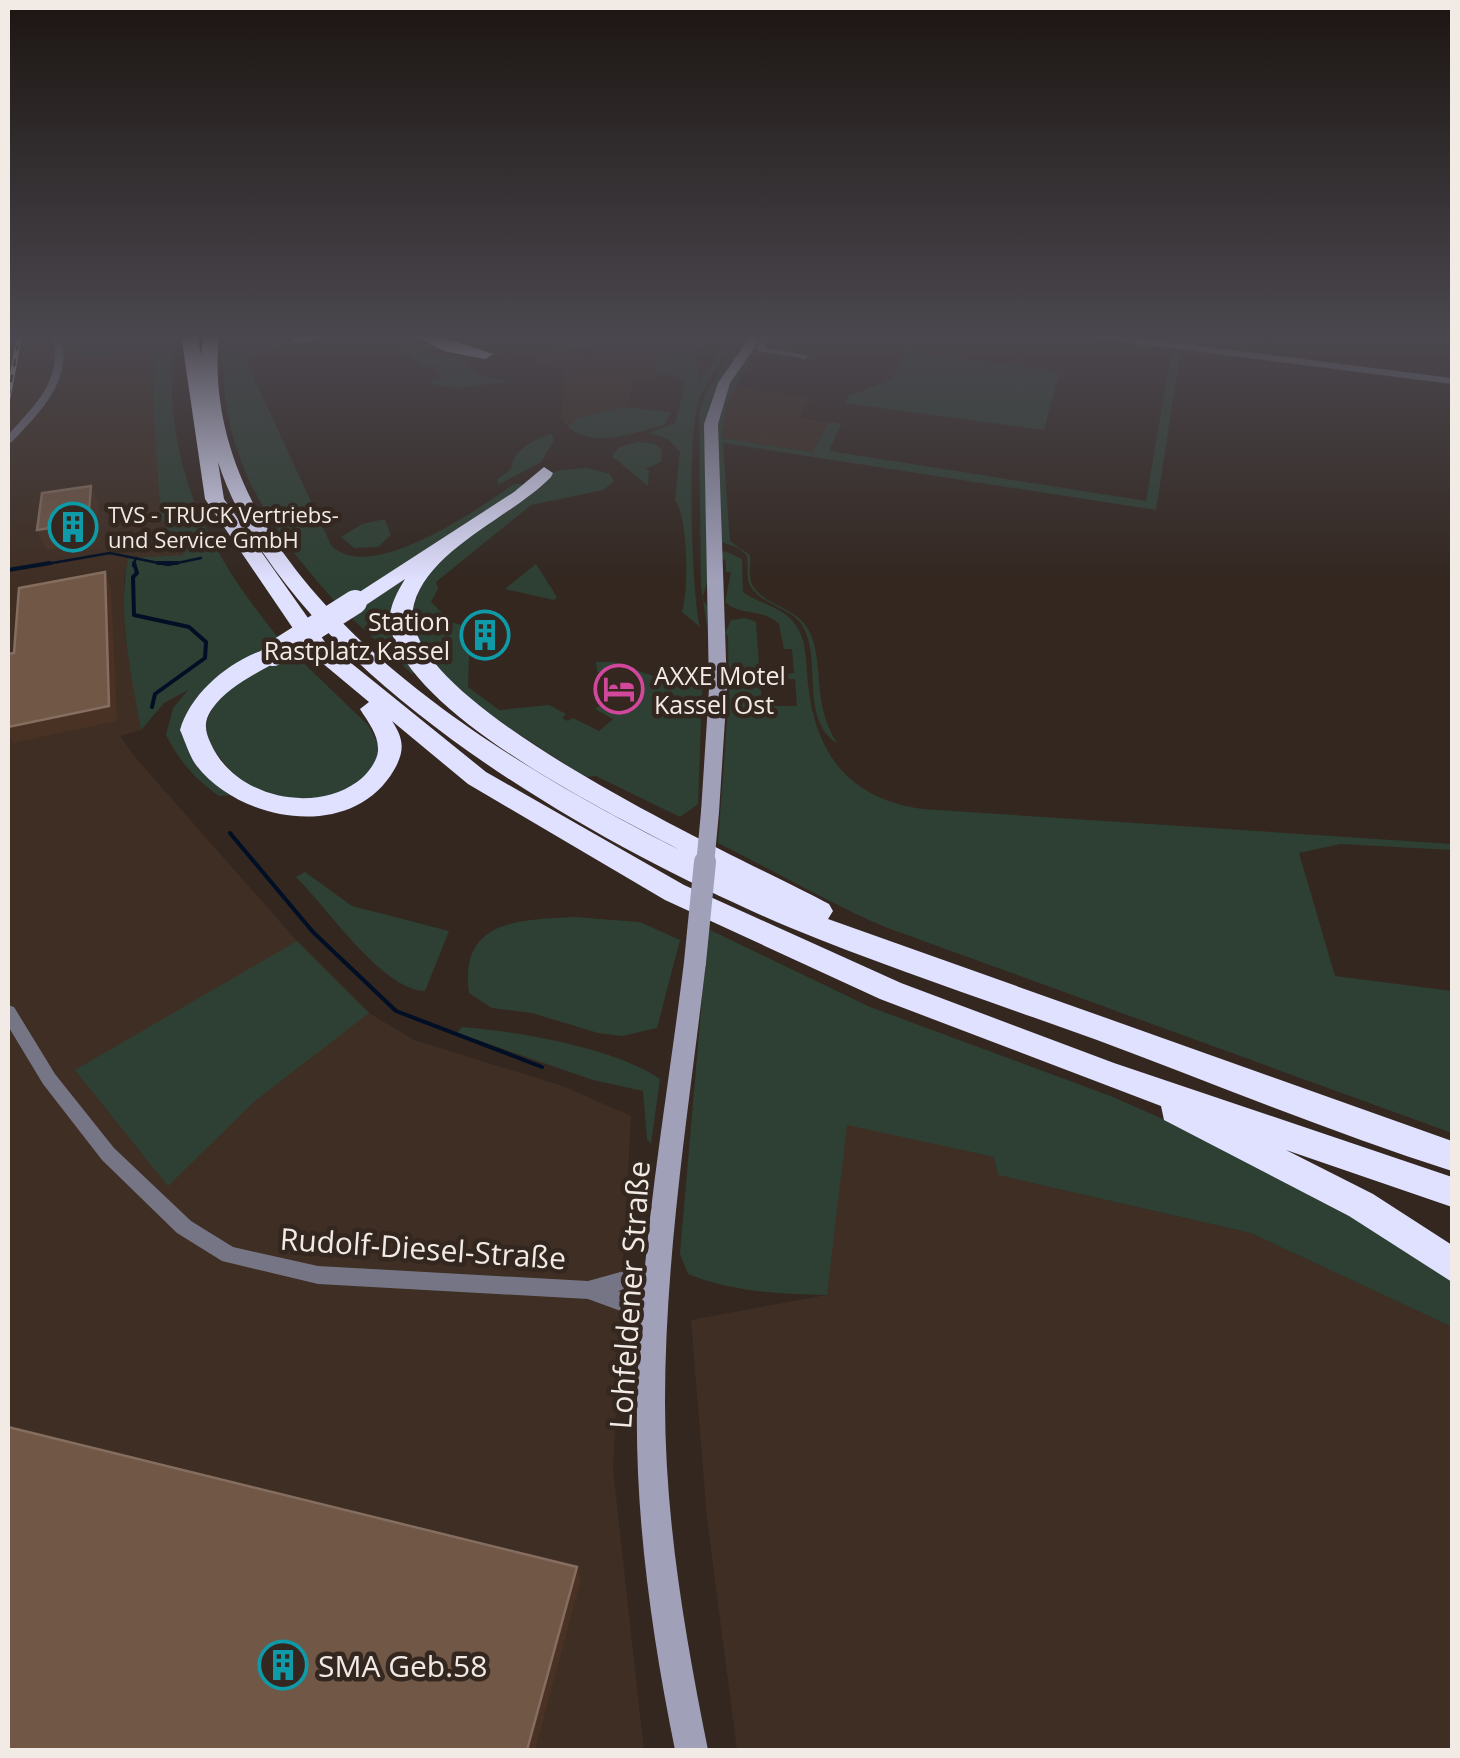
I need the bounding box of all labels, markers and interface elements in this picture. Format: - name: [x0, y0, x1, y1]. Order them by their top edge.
- place label: TVS - TRUCK Vertriebs- und Service GmbH: [108, 499, 339, 554]
- building icon: TVS - TRUCK Vertriebs- und Service GmbH: [47, 501, 99, 553]
- place label: Station Rastplatz Kassel: [264, 604, 450, 667]
- building icon: Station Rastplatz Kassel: [459, 609, 511, 661]
- place label: AXXE Motel Kassel Ost: [654, 658, 786, 721]
- hotel icon: AXXE Motel Kassel Ost: [593, 663, 645, 715]
- street label: Lohfeldener Straße: [599, 1160, 659, 1430]
- street label: Rudolf-Diesel-Straße: [279, 1218, 567, 1278]
- building icon: SMA Geb.58: [257, 1639, 309, 1691]
- place label: SMA Geb.58: [318, 1645, 487, 1686]

